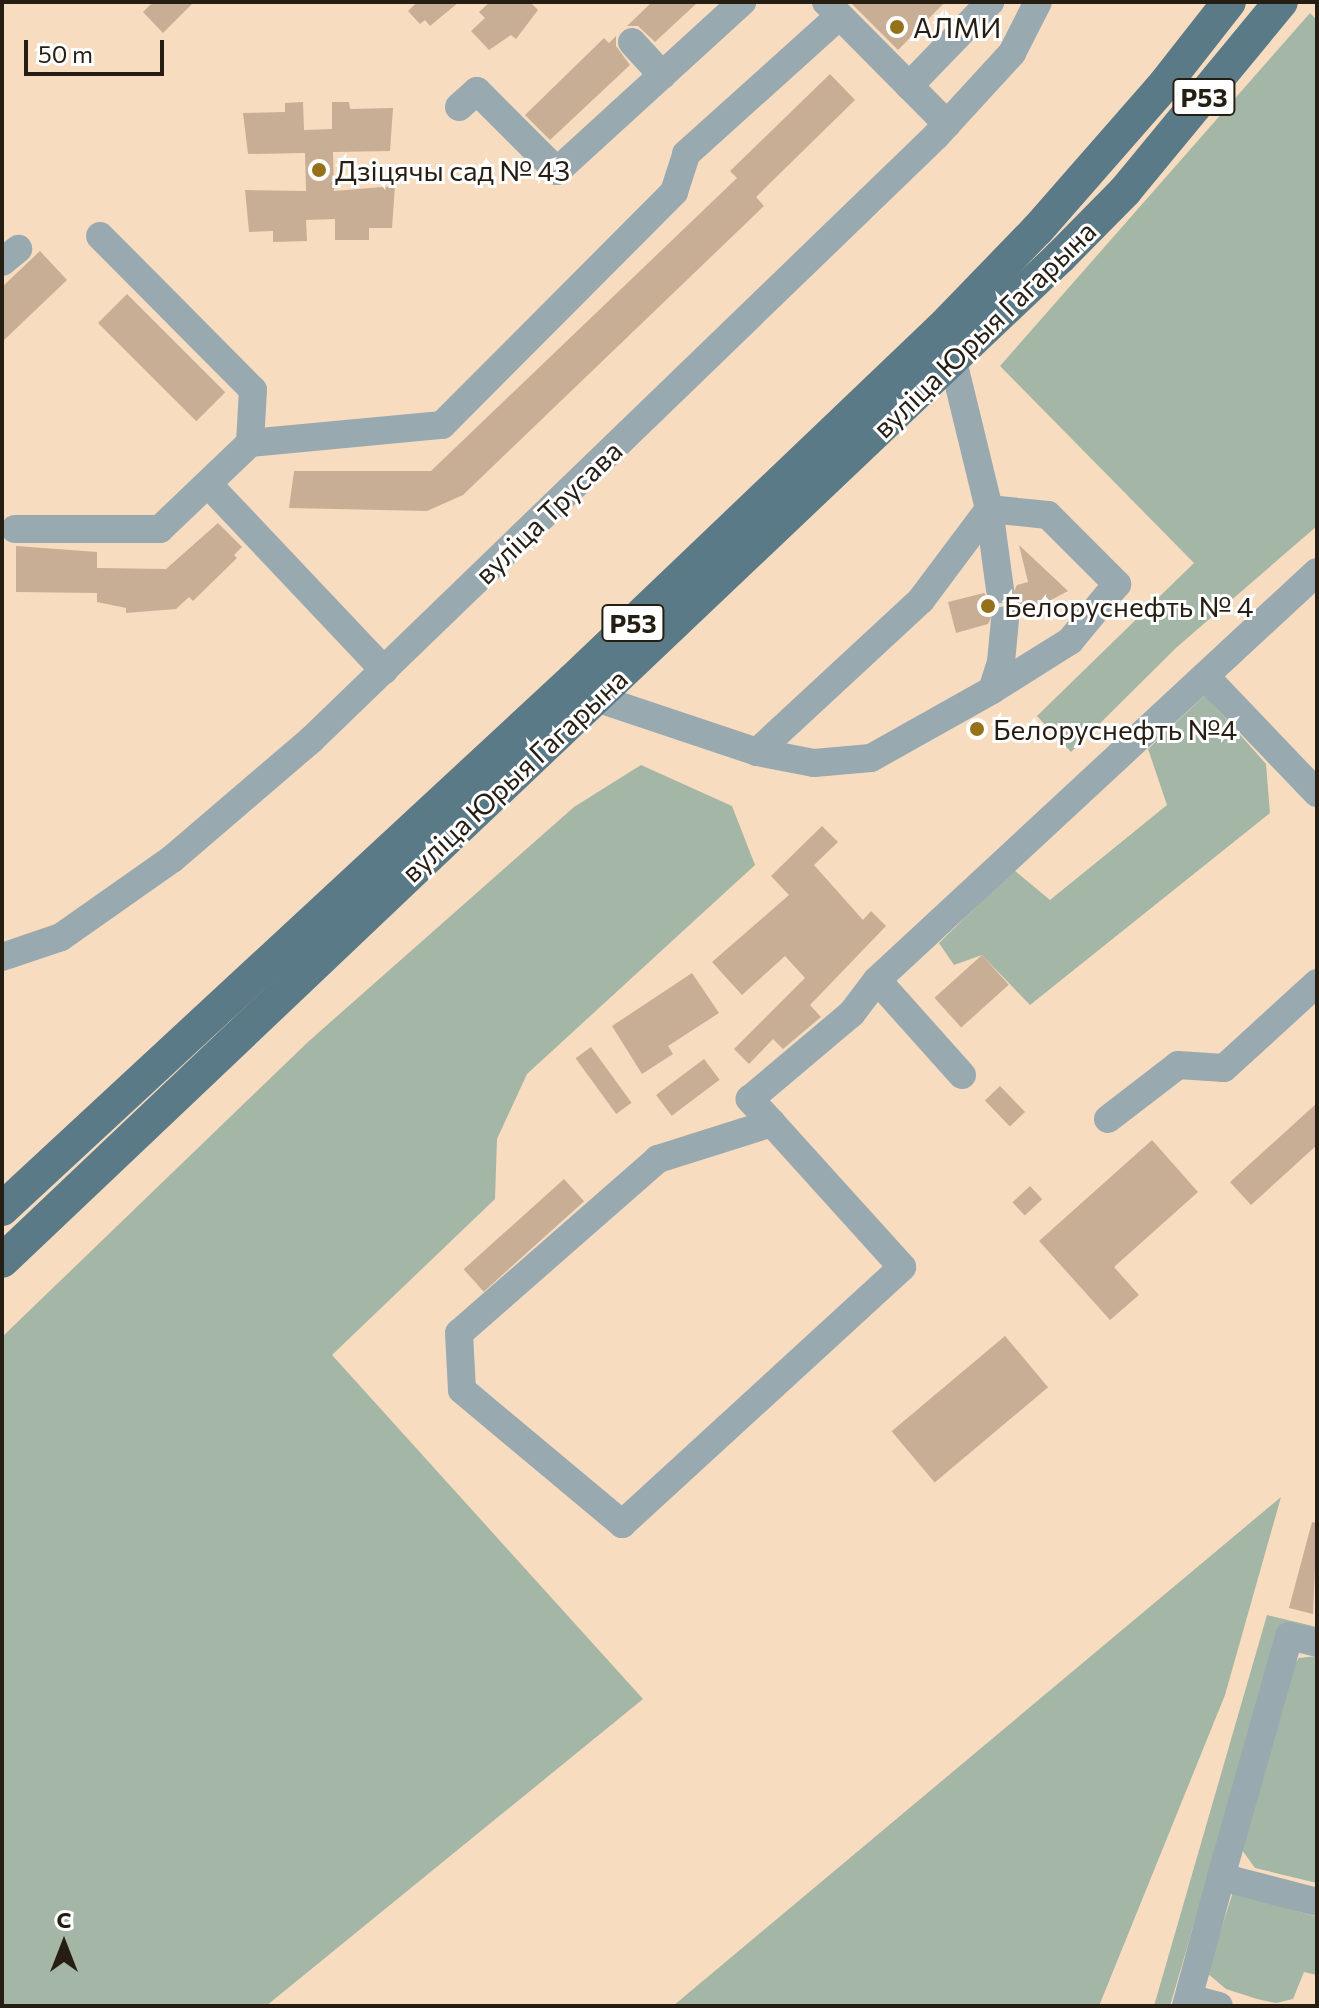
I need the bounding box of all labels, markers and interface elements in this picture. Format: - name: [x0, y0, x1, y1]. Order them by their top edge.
- place label: АЛМИ: [913, 10, 1001, 44]
- marker: АЛМИ: [888, 18, 906, 36]
- scale bar: [28, 24, 168, 74]
- text: 50 m: [38, 39, 93, 68]
- road number: Р53: [1172, 75, 1236, 119]
- place label: Дзіцячы сад № 43: [335, 153, 570, 187]
- marker: Дзіцячы сад № 43: [310, 161, 328, 179]
- street label: вуліца Юрыя Гагарына: [866, 214, 1102, 444]
- street label: вуліца Трусава: [468, 434, 628, 590]
- place label: Белоруснефть № 4: [1004, 589, 1254, 623]
- marker: Белоруснефть № 4: [979, 597, 997, 615]
- road number: Р53: [601, 601, 665, 645]
- street label: вуліца Юрыя Гагарына: [394, 662, 634, 888]
- place label: Белоруснефть №4: [993, 712, 1237, 746]
- marker: Белоруснефть №4: [968, 720, 986, 738]
- north arrow: [24, 1904, 104, 1984]
- text: С: [56, 1906, 72, 1933]

